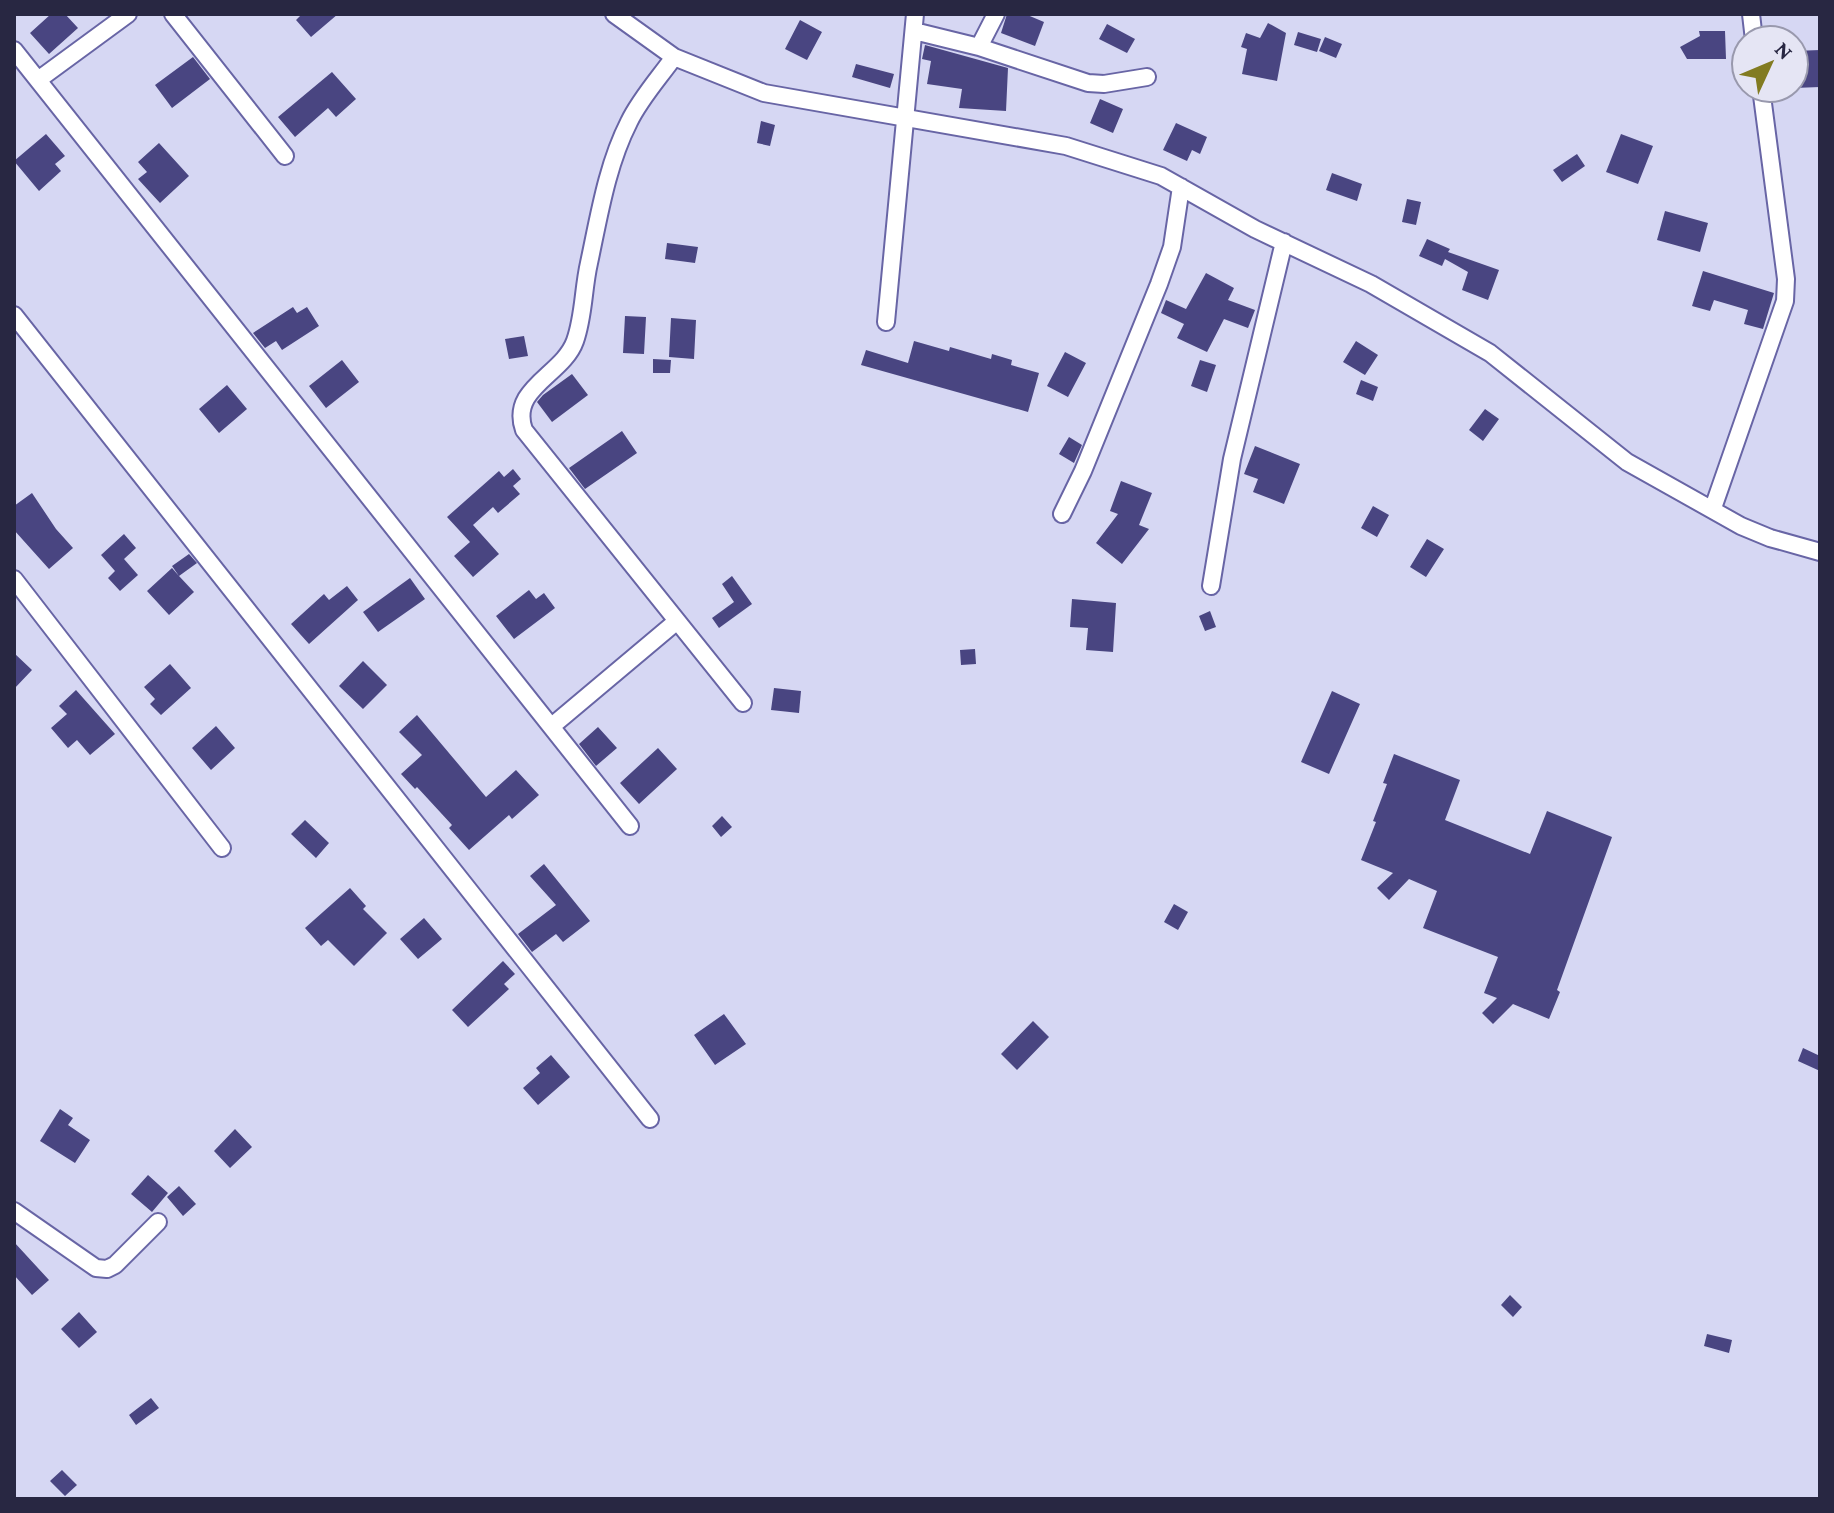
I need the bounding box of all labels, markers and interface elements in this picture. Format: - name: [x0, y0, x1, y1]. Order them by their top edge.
- north arrow: [1730, 24, 1810, 104]
- text: N: [1770, 36, 1798, 65]

